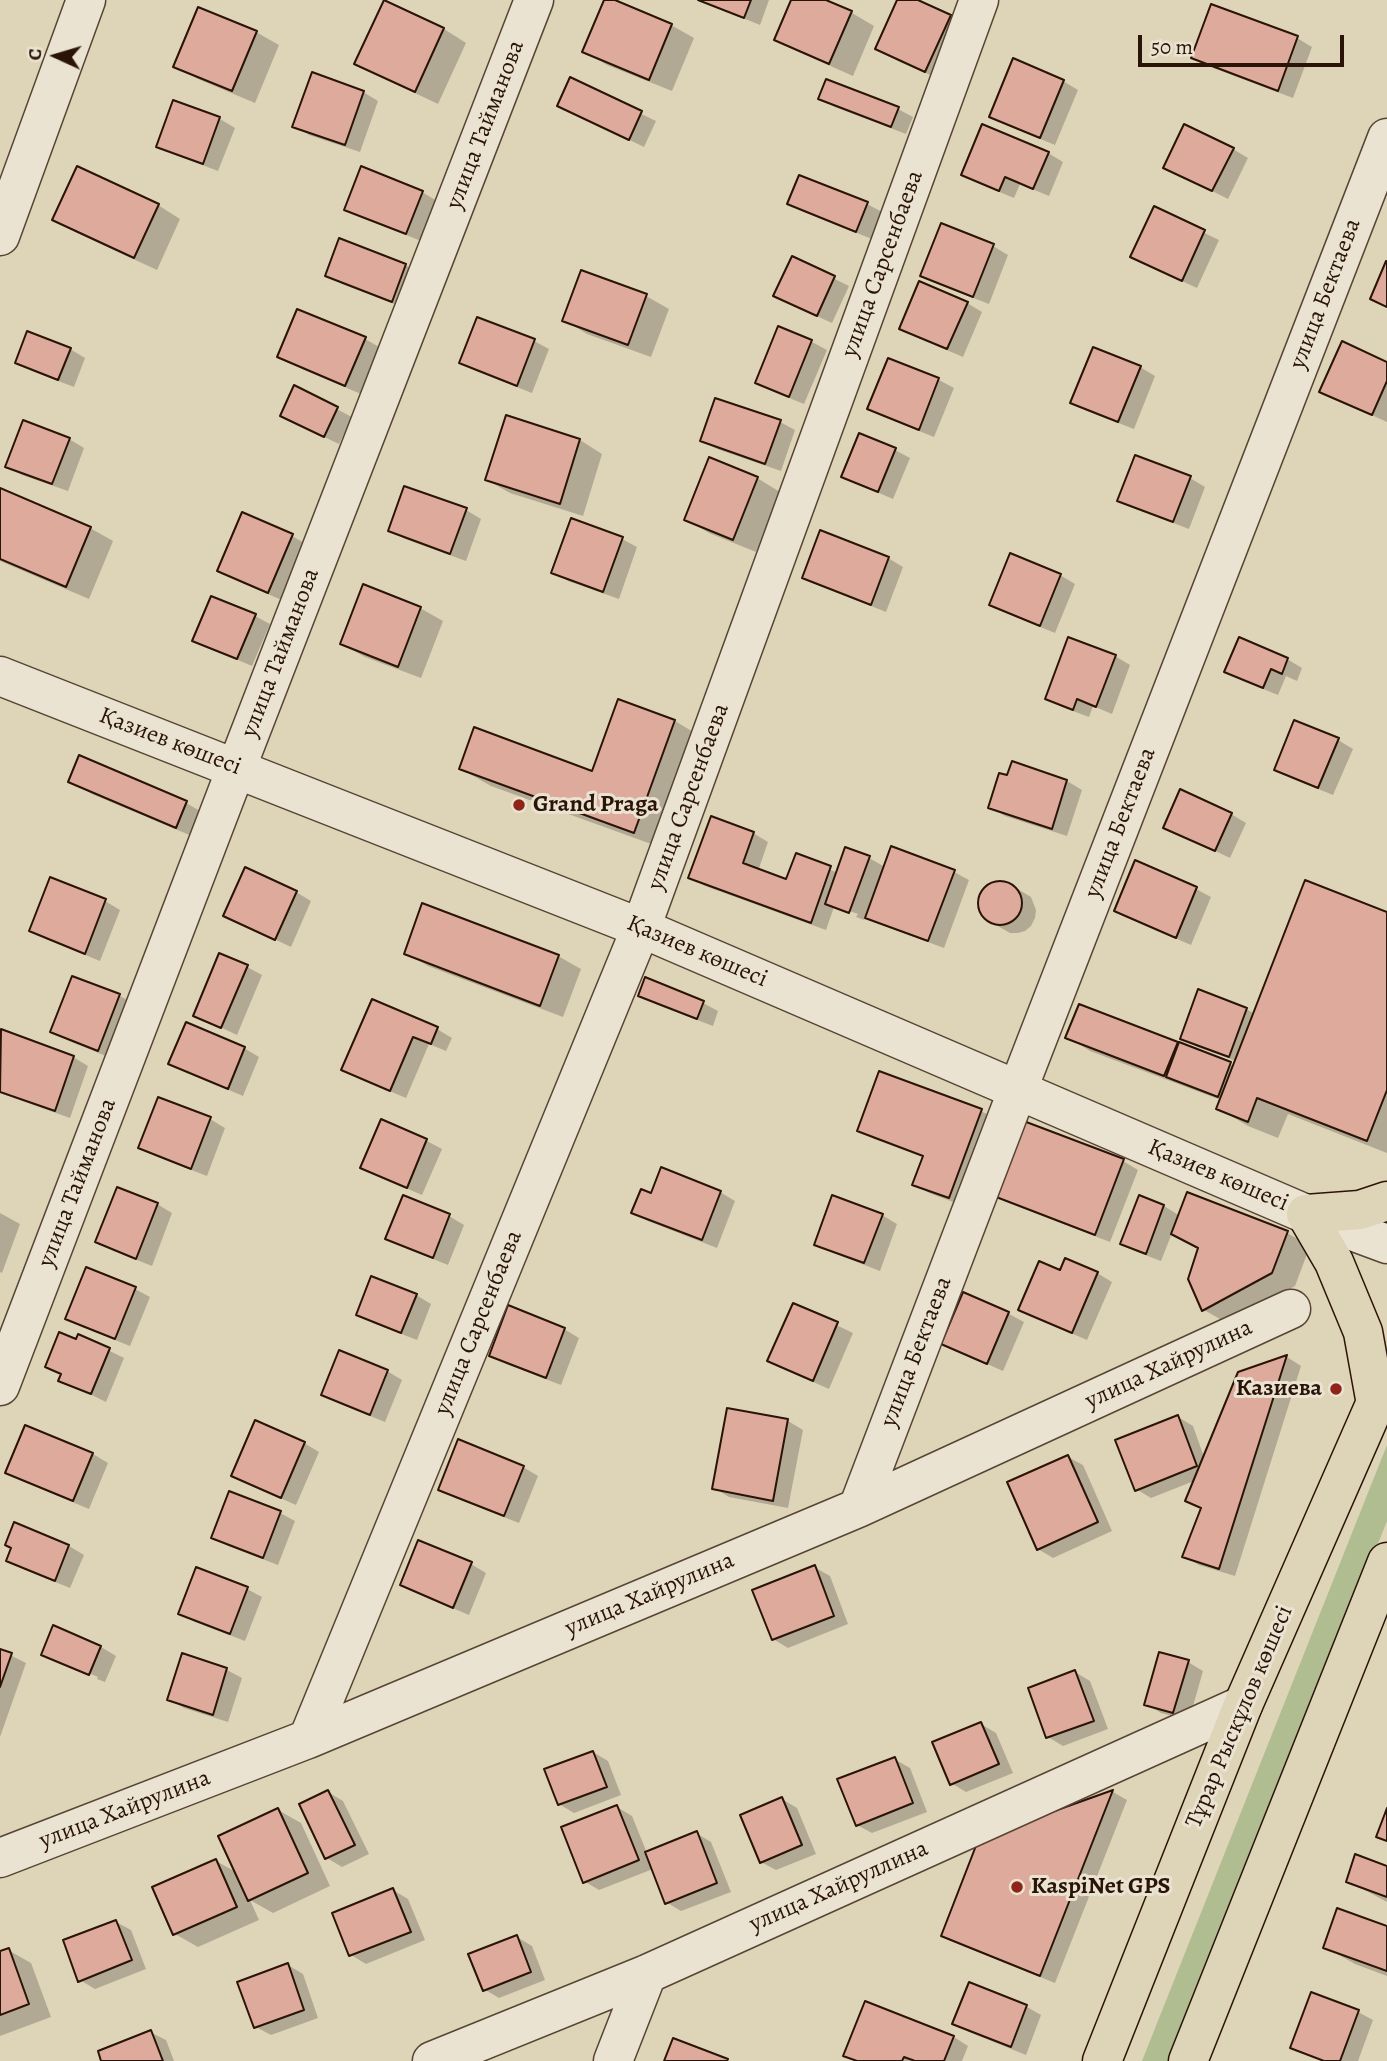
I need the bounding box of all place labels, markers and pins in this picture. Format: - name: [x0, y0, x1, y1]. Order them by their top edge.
- place label: Grand Praga: [533, 791, 659, 819]
- marker: Grand Praga: [511, 797, 527, 813]
- place label: Казиева: [1236, 1375, 1322, 1403]
- marker: Казиева: [1328, 1381, 1344, 1397]
- place label: KaspiNet GPS: [1031, 1873, 1170, 1901]
- marker: KaspiNet GPS: [1009, 1879, 1025, 1895]

